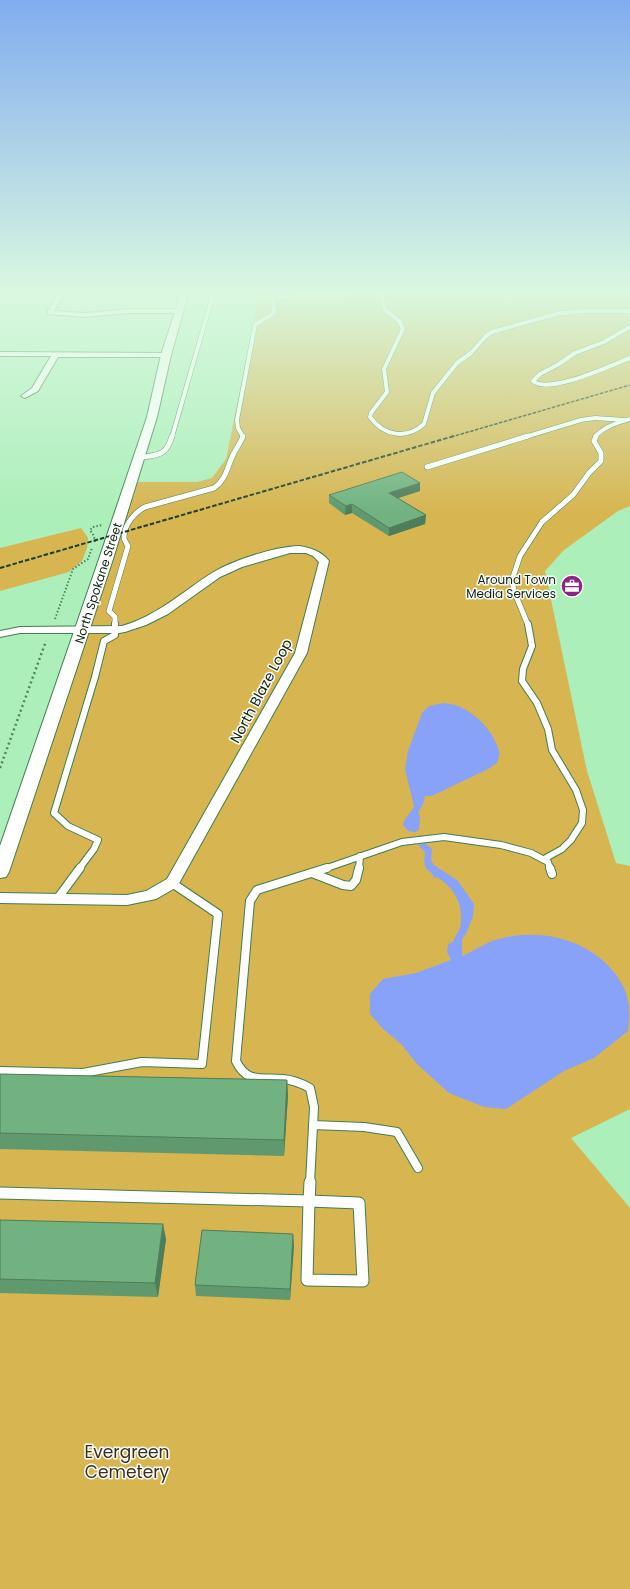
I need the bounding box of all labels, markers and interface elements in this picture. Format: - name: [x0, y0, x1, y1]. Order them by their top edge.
- street label: North Spokane Street: [70, 520, 126, 646]
- place label: Around Town Media Services: [466, 571, 556, 602]
- office icon: Around Town Media Services: [559, 573, 585, 599]
- street label: North Blaze Loop: [225, 635, 297, 747]
- park label: Evergreen Cemetery: [85, 1440, 170, 1484]

